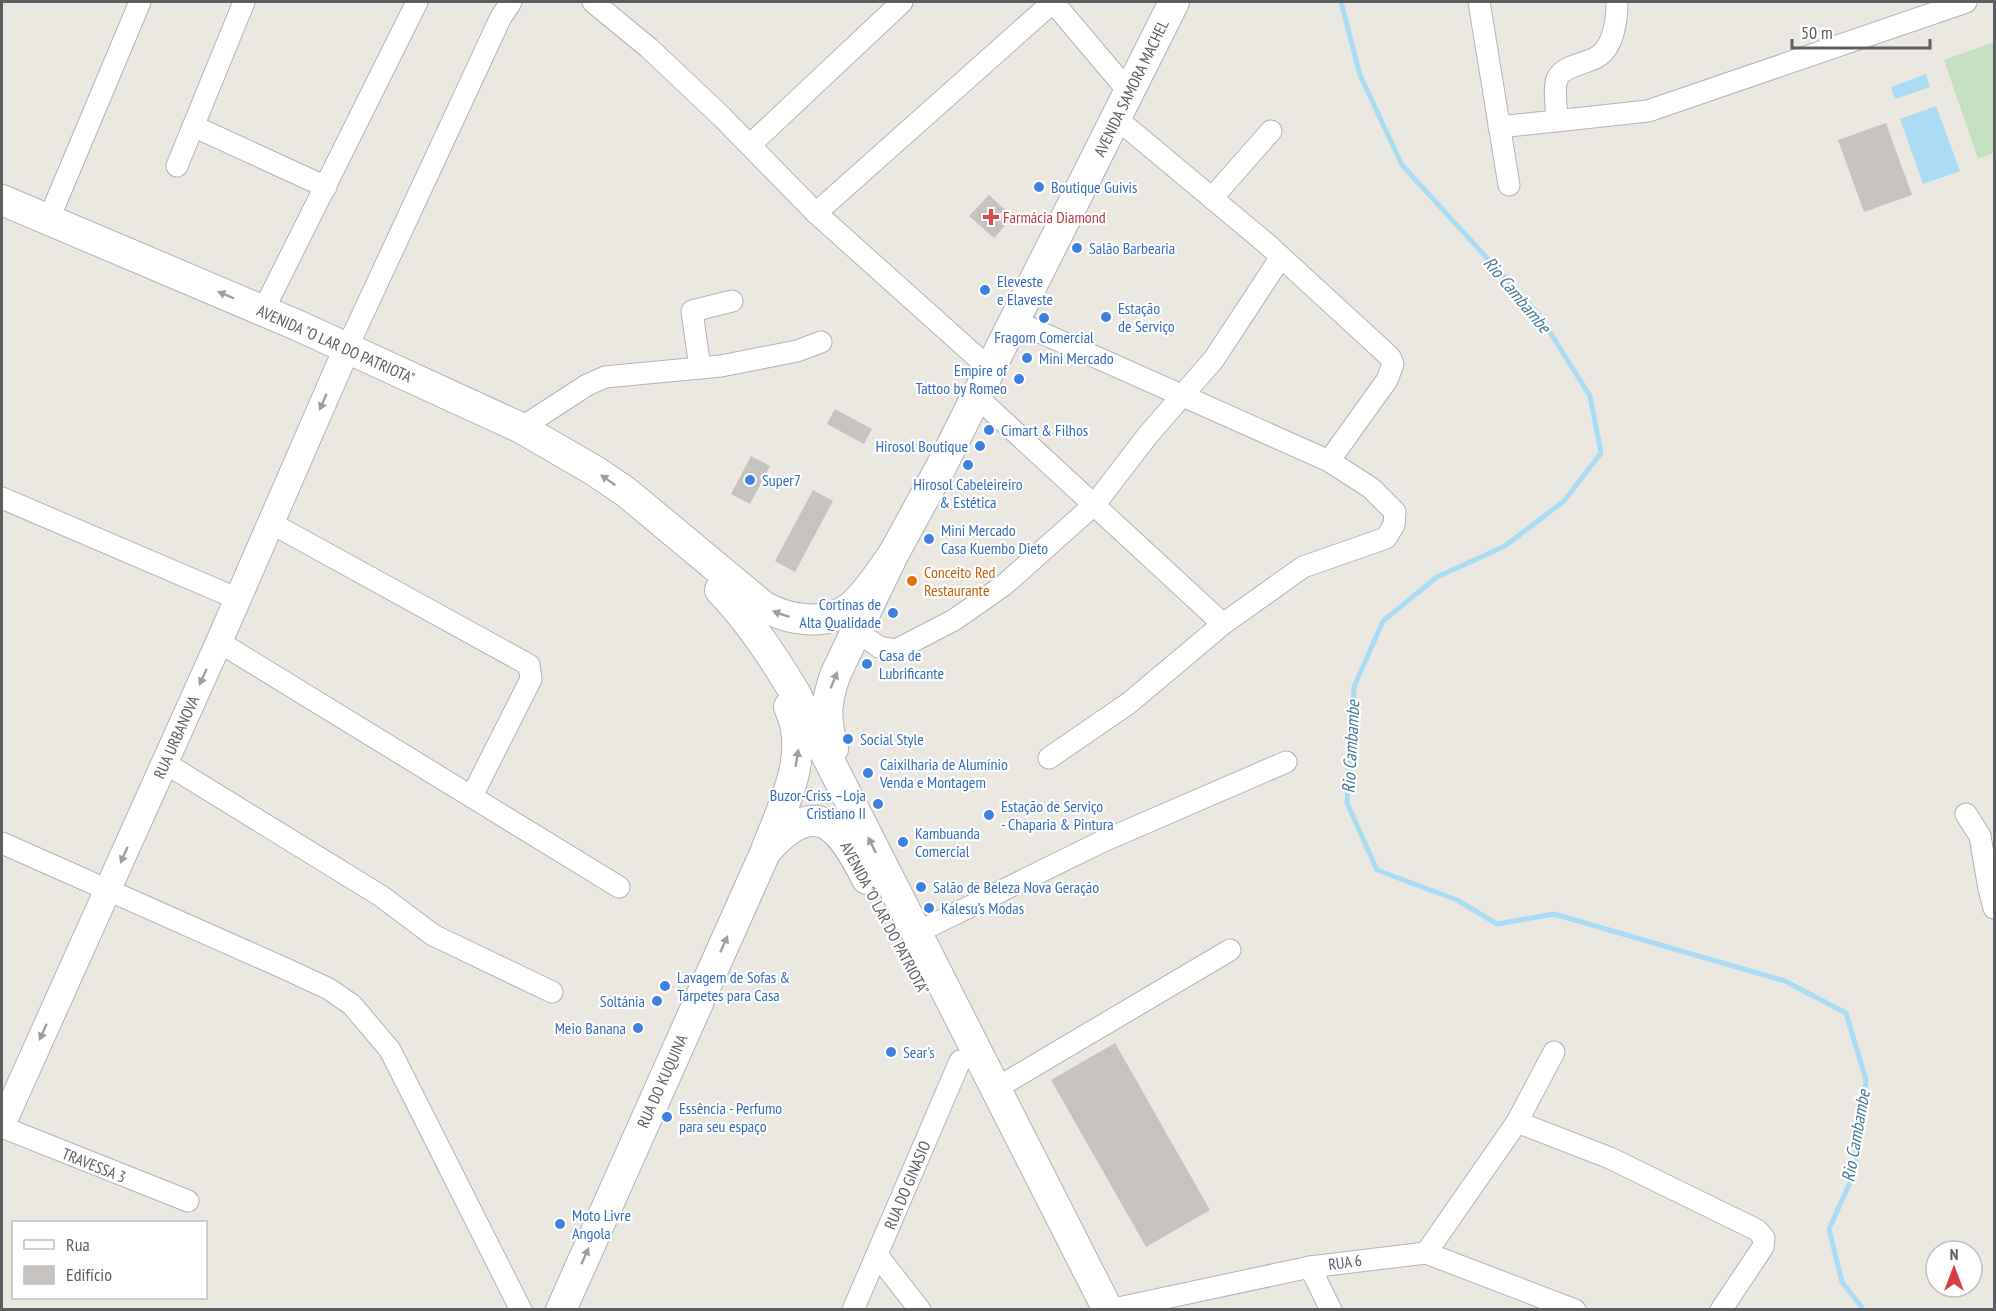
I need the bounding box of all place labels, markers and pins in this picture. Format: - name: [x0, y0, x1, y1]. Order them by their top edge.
- place label: Boutique Guivis: [1051, 177, 1138, 197]
- marker: Boutique Guivis: [1032, 180, 1046, 194]
- place label: Farmácia Diamond: [1003, 207, 1106, 227]
- marker: Farmácia Diamond: [984, 210, 998, 224]
- place label: Salão Barbearia: [1089, 238, 1175, 258]
- marker: Salão Barbearia: [1070, 241, 1084, 255]
- place label: Eleveste e Elaveste: [997, 271, 1053, 309]
- marker: Eleveste e Elaveste: [978, 283, 992, 297]
- place label: Estação de Serviço: [1118, 298, 1175, 336]
- marker: Estação de Serviço: [1099, 310, 1113, 324]
- marker: Fragom Comercial: [1037, 311, 1051, 325]
- place label: Fragom Comercial: [994, 327, 1094, 347]
- place label: Mini Mercado: [1039, 348, 1114, 368]
- marker: Mini Mercado: [1020, 351, 1034, 365]
- place label: Empire of Tattoo by Romeo: [915, 360, 1008, 398]
- marker: Empire of Tattoo by Romeo: [1012, 372, 1026, 386]
- place label: Cimart & Filhos: [1001, 420, 1088, 440]
- marker: Cimart & Filhos: [982, 423, 996, 437]
- place label: Hirosol Boutique: [875, 436, 968, 456]
- marker: Hirosol Boutique: [973, 439, 987, 453]
- marker: Hirosol Cabeleireiro & Estética: [961, 458, 975, 472]
- place label: Super7: [762, 470, 801, 490]
- marker: Super7: [743, 473, 757, 487]
- place label: Hirosol Cabeleireiro & Estética: [913, 474, 1023, 512]
- place label: Mini Mercado Casa Kuembo Dieto: [941, 520, 1048, 558]
- marker: Mini Mercado Casa Kuembo Dieto: [922, 532, 936, 546]
- place label: Conceito Red Restaurante: [924, 562, 996, 600]
- marker: Conceito Red Restaurante: [905, 574, 919, 588]
- place label: Cortinas de Alta Qualidade: [799, 594, 881, 632]
- marker: Cortinas de Alta Qualidade: [886, 606, 900, 620]
- place label: Casa de Lubrificante: [879, 645, 944, 683]
- marker: Casa de Lubrificante: [860, 657, 874, 671]
- place label: Social Style: [860, 729, 924, 749]
- marker: Social Style: [841, 732, 855, 746]
- place label: Caixilharia de Alumínio Venda e Montagem: [879, 754, 1008, 792]
- marker: Caixilharia de Alumínio Venda e Montagem: [861, 766, 875, 780]
- place label: Buzor-Criss –Loja Cristiano II: [770, 785, 866, 823]
- place label: Estação de Serviço - Chaparia & Pintura: [1001, 796, 1114, 834]
- marker: Buzor-Criss –Loja Cristiano II: [871, 797, 885, 811]
- marker: Estação de Serviço - Chaparia & Pintura: [982, 808, 996, 822]
- place label: Kambuanda Comercial: [915, 823, 980, 861]
- marker: Kambuanda Comercial: [896, 835, 910, 849]
- place label: Salão de Beleza Nova Geração: [933, 877, 1099, 897]
- marker: Salão de Beleza Nova Geração: [914, 880, 928, 894]
- place label: Kalesu’s Modas: [941, 898, 1024, 918]
- marker: Kalesu’s Modas: [922, 901, 936, 915]
- place label: Lavagem de Sofas & Tarpetes para Casa: [677, 967, 790, 1005]
- marker: Lavagem de Sofas & Tarpetes para Casa: [658, 979, 672, 993]
- place label: Soltánia: [600, 991, 645, 1011]
- marker: Soltánia: [650, 994, 664, 1008]
- place label: Meio Banana: [555, 1018, 626, 1038]
- marker: Meio Banana: [631, 1021, 645, 1035]
- place label: Sear's: [903, 1042, 935, 1062]
- marker: Sear's: [884, 1045, 898, 1059]
- place label: Essência - Perfumo para seu espaço: [679, 1098, 782, 1136]
- marker: Essência - Perfumo para seu espaço: [660, 1110, 674, 1124]
- place label: Moto Livre Angola: [572, 1205, 631, 1243]
- marker: Moto Livre Angola: [553, 1217, 567, 1231]

